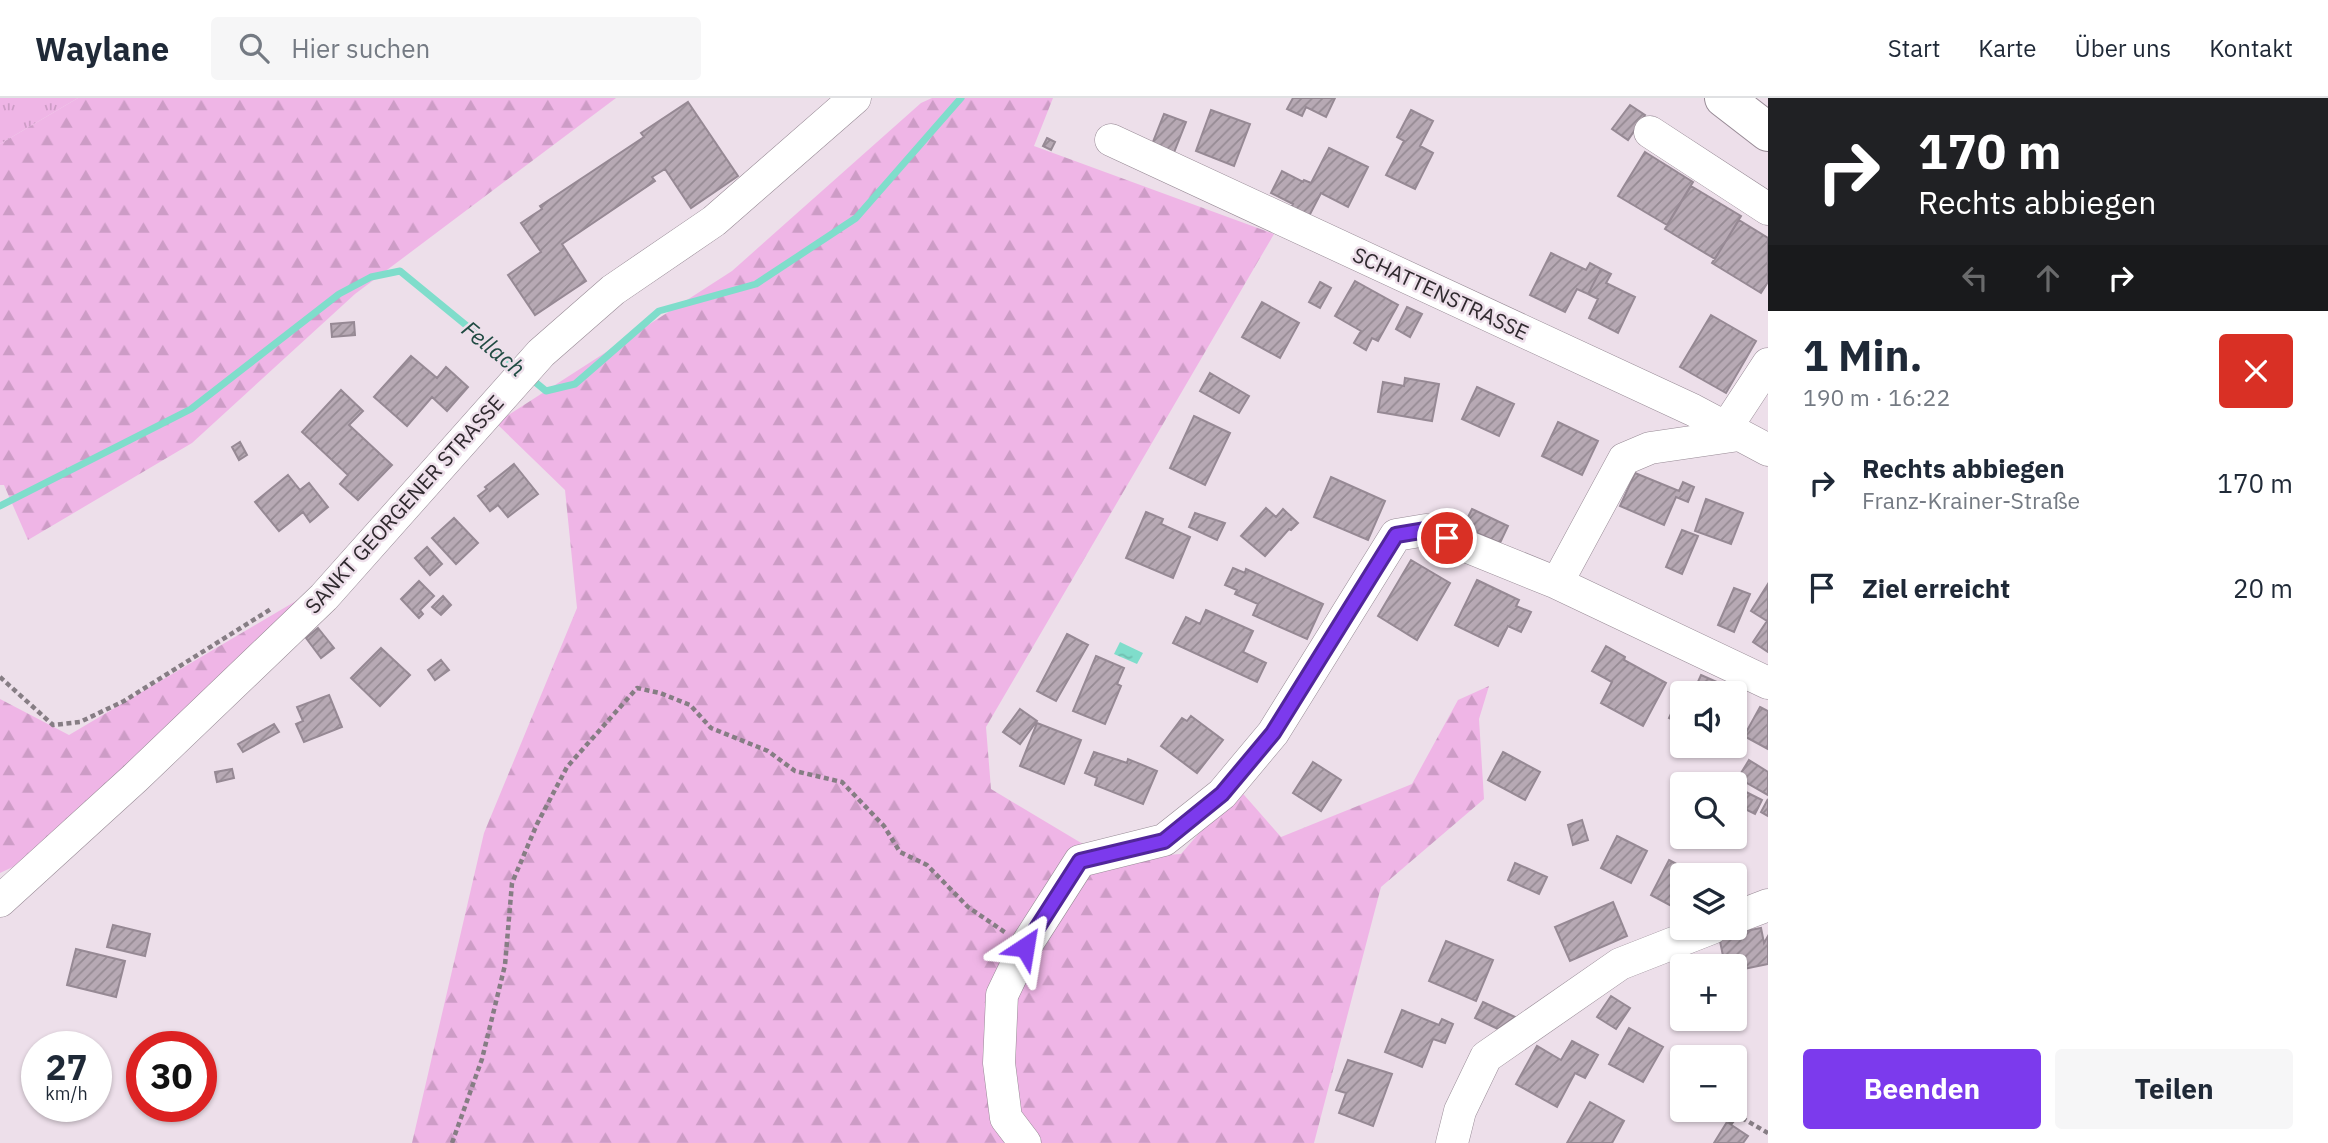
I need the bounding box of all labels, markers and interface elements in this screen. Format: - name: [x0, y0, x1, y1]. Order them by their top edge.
- search box: [211, 17, 701, 80]
- text: Waylane: [35, 27, 169, 70]
- icon: search: [235, 29, 273, 67]
- text: Hier suchen: [291, 31, 430, 65]
- text: Start: [1888, 32, 1940, 64]
- text: Karte: [1978, 32, 2036, 64]
- text: Über uns: [2074, 32, 2171, 64]
- text: Kontakt: [2209, 32, 2293, 64]
- text: 170 m: [1918, 119, 2062, 182]
- icon: right: [1803, 126, 1894, 217]
- text: Rechts abbiegen: [1918, 181, 2156, 223]
- street label: SCHATTENSTRASSE: [1349, 240, 1533, 346]
- icon: left: [1956, 259, 1994, 297]
- icon: ahead: [2029, 259, 2067, 297]
- icon: right: [2102, 259, 2140, 297]
- water label: Fellach: [456, 313, 532, 383]
- text: 1 Min.: [1803, 328, 1923, 383]
- button: close: [2219, 334, 2293, 408]
- text: 190 m · 16:22: [1803, 382, 1950, 412]
- street label: SANKT GEORGENER STRASSE: [298, 389, 510, 619]
- text: Rechts abbiegen: [1862, 451, 2065, 485]
- icon: right: [1803, 464, 1841, 502]
- text: 170 m: [2217, 466, 2293, 500]
- text: Franz-Krainer-Straße: [1862, 485, 2080, 515]
- pin: [1417, 508, 1477, 568]
- icon: arrive: [1428, 519, 1466, 557]
- icon: arrive: [1803, 569, 1841, 607]
- text: Ziel erreicht: [1862, 571, 2010, 605]
- text: 20 m: [2233, 571, 2293, 605]
- map controls: [1670, 681, 1747, 1122]
- button: sound: [1670, 681, 1747, 758]
- button: search: [1670, 772, 1747, 849]
- button: layers: [1670, 863, 1747, 940]
- position arrow: [988, 910, 1062, 984]
- button: +: [1670, 954, 1747, 1031]
- speed limit sign: 30: [126, 1031, 217, 1122]
- text: 27: [45, 1044, 88, 1090]
- button: −: [1670, 1045, 1747, 1122]
- button: Beenden: [1803, 1049, 2041, 1129]
- button: Teilen: [2055, 1049, 2293, 1129]
- text: km/h: [45, 1082, 88, 1105]

